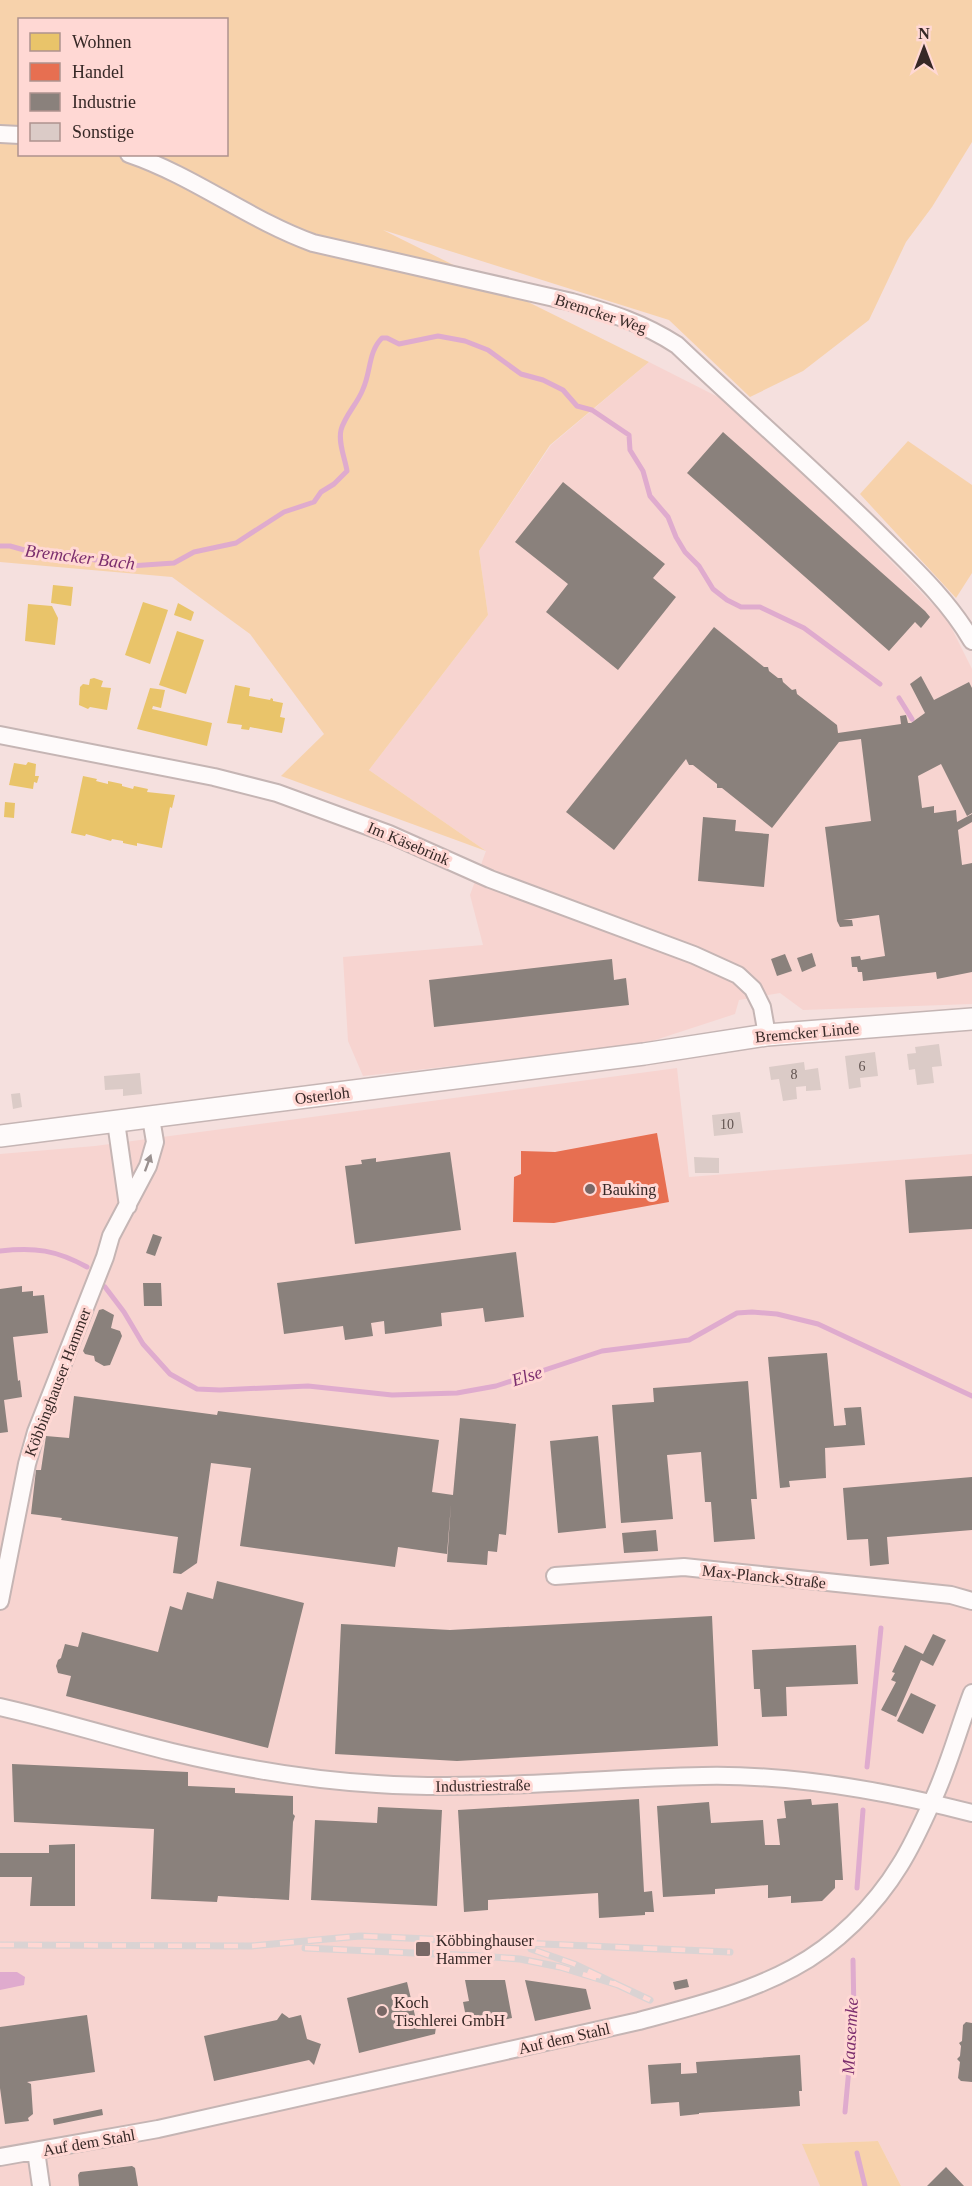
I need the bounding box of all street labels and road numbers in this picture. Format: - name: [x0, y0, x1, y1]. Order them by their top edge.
- street label: Bremcker Weg: [552, 291, 649, 337]
- street label: Im Käsebrink: [365, 819, 452, 868]
- street label: Bremcker Linde: [754, 1019, 860, 1046]
- street label: Osterloh: [294, 1084, 350, 1107]
- street label: Köbbinghauser Hammer: [21, 1305, 95, 1459]
- street label: Max-Planck-Straße: [701, 1562, 827, 1591]
- street label: Industriestraße: [435, 1776, 531, 1795]
- street label: Auf dem Stahl: [517, 2020, 612, 2057]
- street label: Auf dem Stahl: [42, 2126, 137, 2159]

